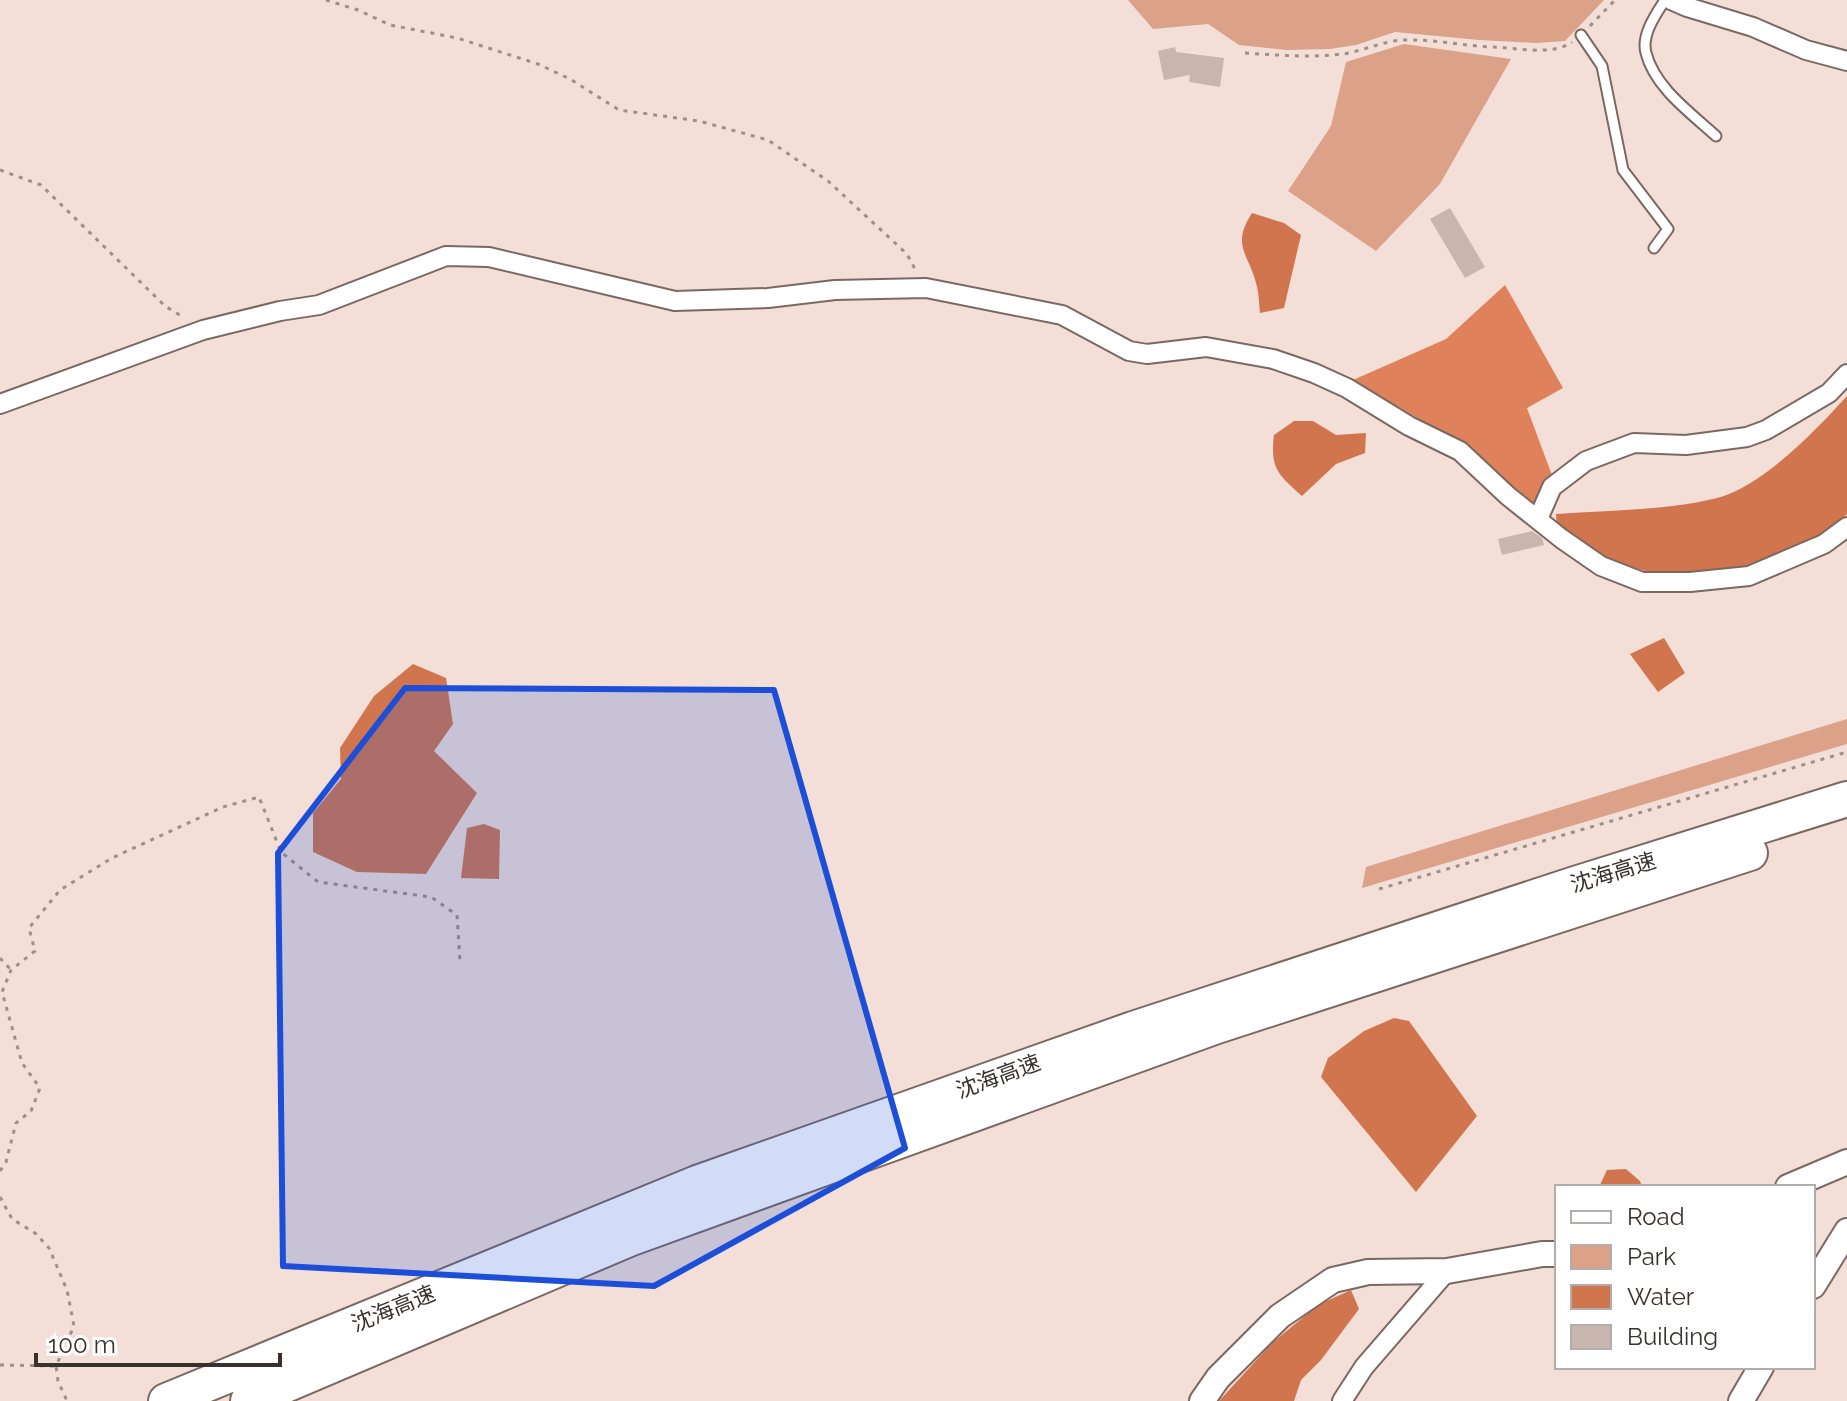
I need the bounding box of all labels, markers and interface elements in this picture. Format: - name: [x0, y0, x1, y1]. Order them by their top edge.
- street label: 沈海高速: [1567, 847, 1659, 897]
- street label: 沈海高速: [952, 1049, 1044, 1103]
- legend: [1555, 1185, 1815, 1369]
- text: Road: [1627, 1202, 1685, 1231]
- text: Park: [1627, 1242, 1676, 1271]
- street label: 沈海高速: [347, 1279, 439, 1337]
- text: Water: [1627, 1282, 1695, 1311]
- scale bar: [36, 1317, 280, 1367]
- text: Building: [1627, 1322, 1718, 1351]
- text: 100 m: [48, 1330, 116, 1359]

